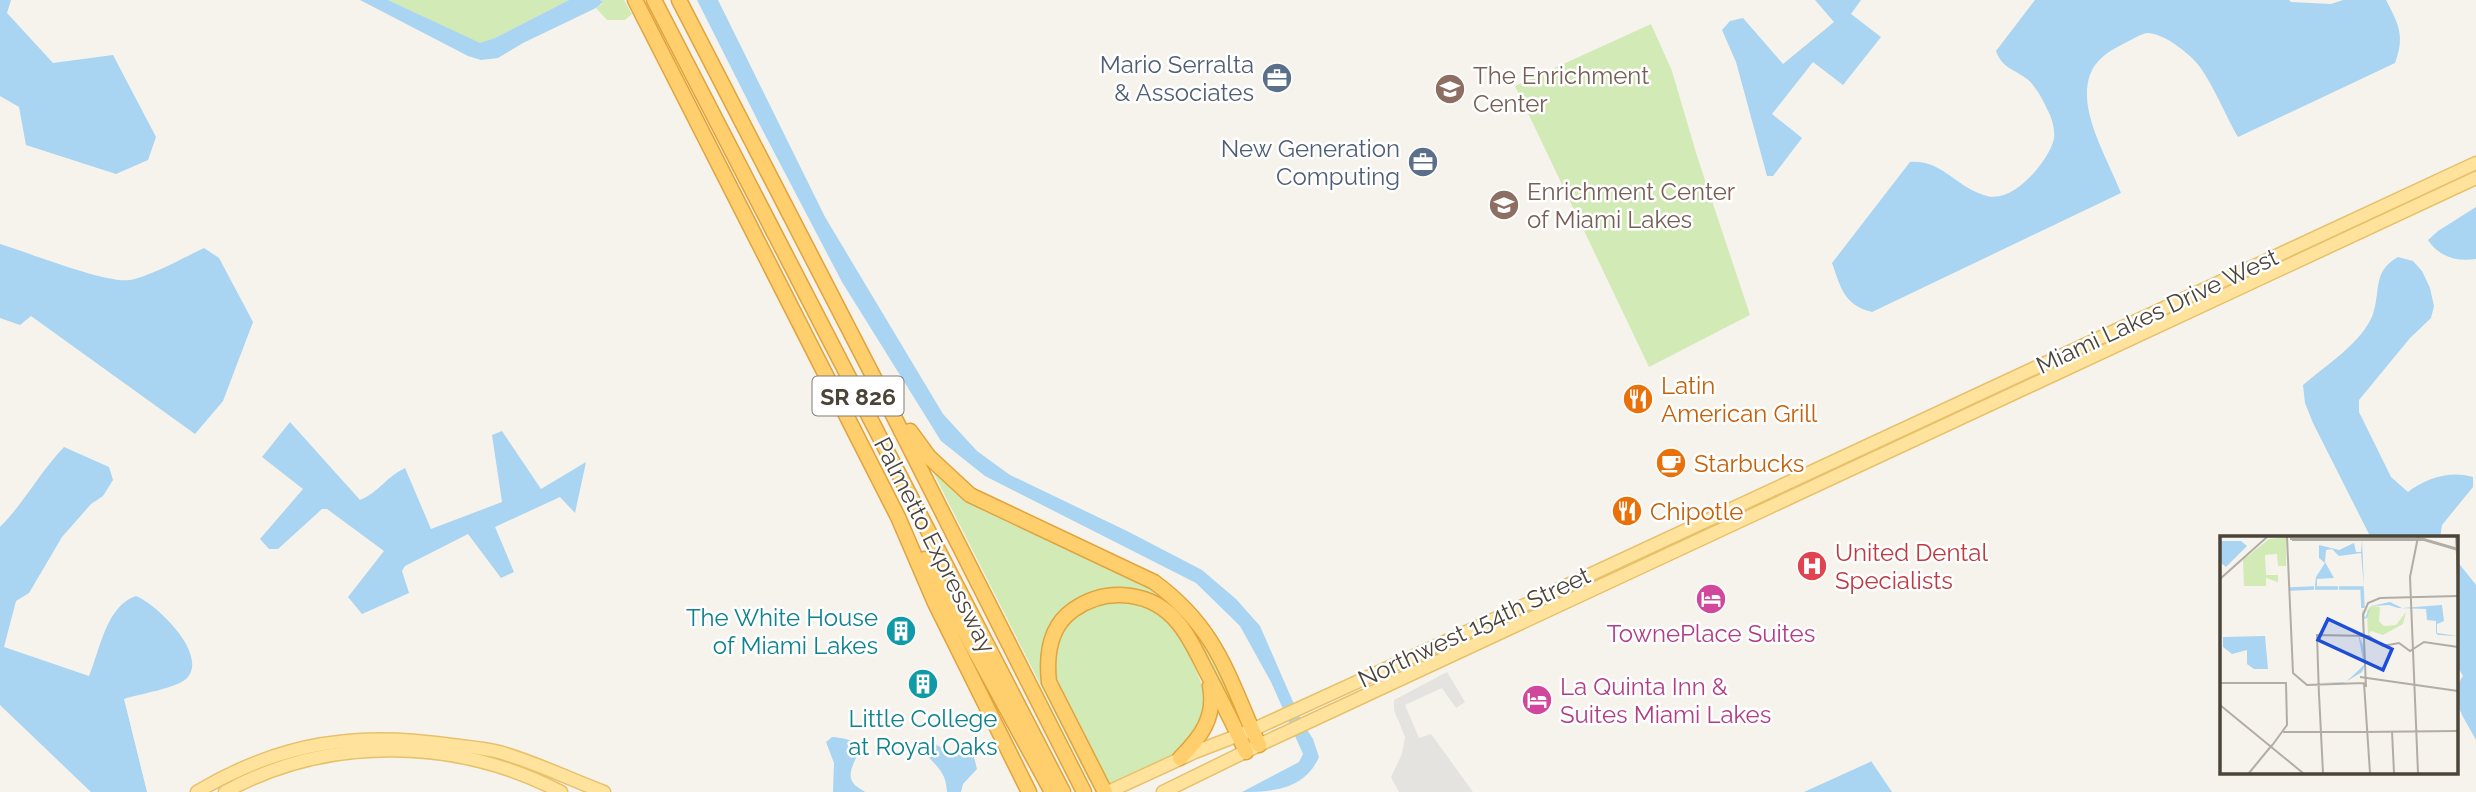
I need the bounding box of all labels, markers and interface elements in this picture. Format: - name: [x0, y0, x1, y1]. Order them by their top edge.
- place label: Mario Serralta & Associates: [1100, 50, 1254, 107]
- office icon: Mario Serralta & Associates: [1260, 61, 1294, 95]
- place label: The Enrichment Center: [1473, 61, 1649, 118]
- school or university icon: The Enrichment Center: [1433, 72, 1467, 106]
- place label: New Generation Computing: [1221, 134, 1400, 191]
- office icon: New Generation Computing: [1406, 145, 1440, 179]
- place label: Enrichment Center of Miami Lakes: [1527, 177, 1736, 234]
- school or university icon: Enrichment Center of Miami Lakes: [1487, 188, 1521, 222]
- street label: Miami Lakes Drive West: [2031, 242, 2283, 380]
- place label: Latin American Grill: [1661, 371, 1818, 428]
- road number: SR 826: [812, 376, 903, 416]
- restaurant icon: Latin American Grill: [1621, 382, 1655, 416]
- street label: Palmetto Expressway: [868, 432, 1002, 658]
- cafe icon: Starbucks: [1654, 446, 1688, 480]
- place label: Starbucks: [1694, 449, 1804, 478]
- restaurant icon: Chipotle: [1610, 494, 1644, 528]
- place label: Chipotle: [1650, 497, 1743, 526]
- inset map: [2220, 536, 2458, 774]
- place label: United Dental Specialists: [1835, 538, 1988, 595]
- hospital icon: United Dental Specialists: [1795, 549, 1829, 583]
- street label: Northwest 154th Street: [1353, 560, 1595, 694]
- hotel icon: TownePlace Suites: [1694, 582, 1728, 616]
- place label: The White House of Miami Lakes: [686, 603, 878, 660]
- building icon: The White House of Miami Lakes: [884, 614, 918, 648]
- place label: TownePlace Suites: [1607, 619, 1815, 648]
- building icon: Little College at Royal Oaks: [906, 667, 940, 701]
- place label: La Quinta Inn & Suites Miami Lakes: [1560, 672, 1771, 729]
- hotel icon: La Quinta Inn & Suites Miami Lakes: [1520, 683, 1554, 717]
- place label: Little College at Royal Oaks: [848, 704, 998, 761]

